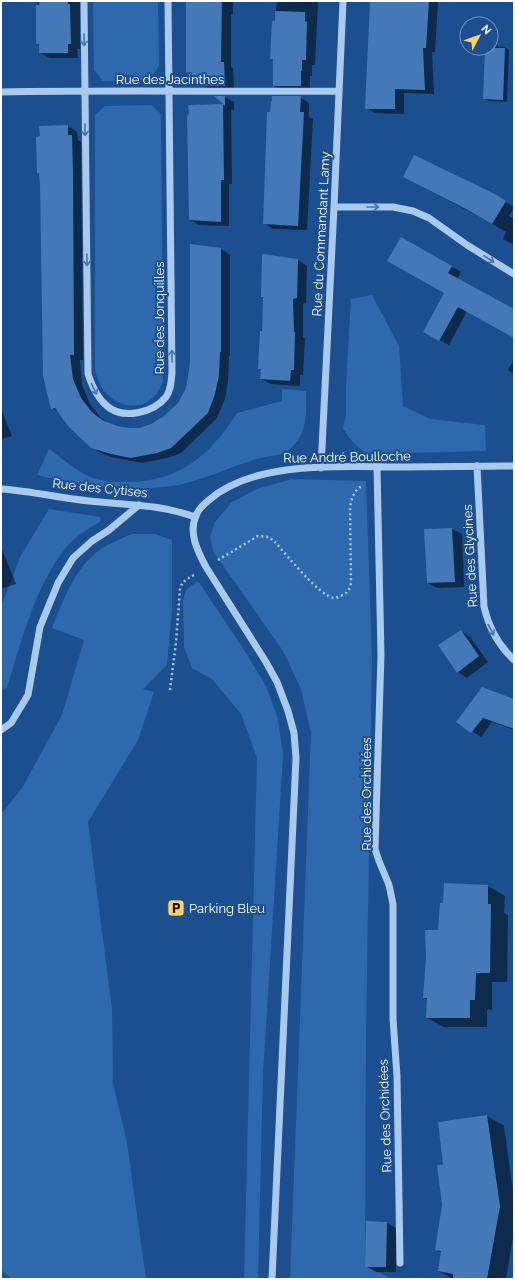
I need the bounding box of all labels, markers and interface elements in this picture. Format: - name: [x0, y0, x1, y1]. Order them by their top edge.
- north arrow: [459, 16, 499, 56]
- text: N: [479, 22, 494, 37]
- one-way arrow: [80, 33, 88, 46]
- street label: Rue des Jacinthes: [116, 72, 224, 87]
- one-way arrow: [81, 123, 89, 136]
- street label: Rue du Commandant Lamy: [309, 151, 333, 317]
- one-way arrow: [366, 203, 379, 211]
- one-way arrow: [83, 253, 91, 266]
- one-way arrow: [483, 255, 494, 263]
- street label: Rue des Jonquilles: [152, 261, 167, 375]
- one-way arrow: [168, 350, 176, 363]
- one-way arrow: [91, 382, 98, 394]
- street label: Rue André Boulloche: [283, 448, 411, 466]
- street label: Rue des Cytises: [52, 476, 148, 500]
- street label: Rue des Glycines: [460, 504, 480, 608]
- one-way arrow: [488, 623, 495, 635]
- street label: Rue des Orchidées: [359, 737, 374, 851]
- parking icon: Parking Bleu: [166, 898, 186, 918]
- place label: Parking Bleu: [189, 901, 265, 916]
- street label: Rue des Orchidées: [376, 1059, 394, 1173]

